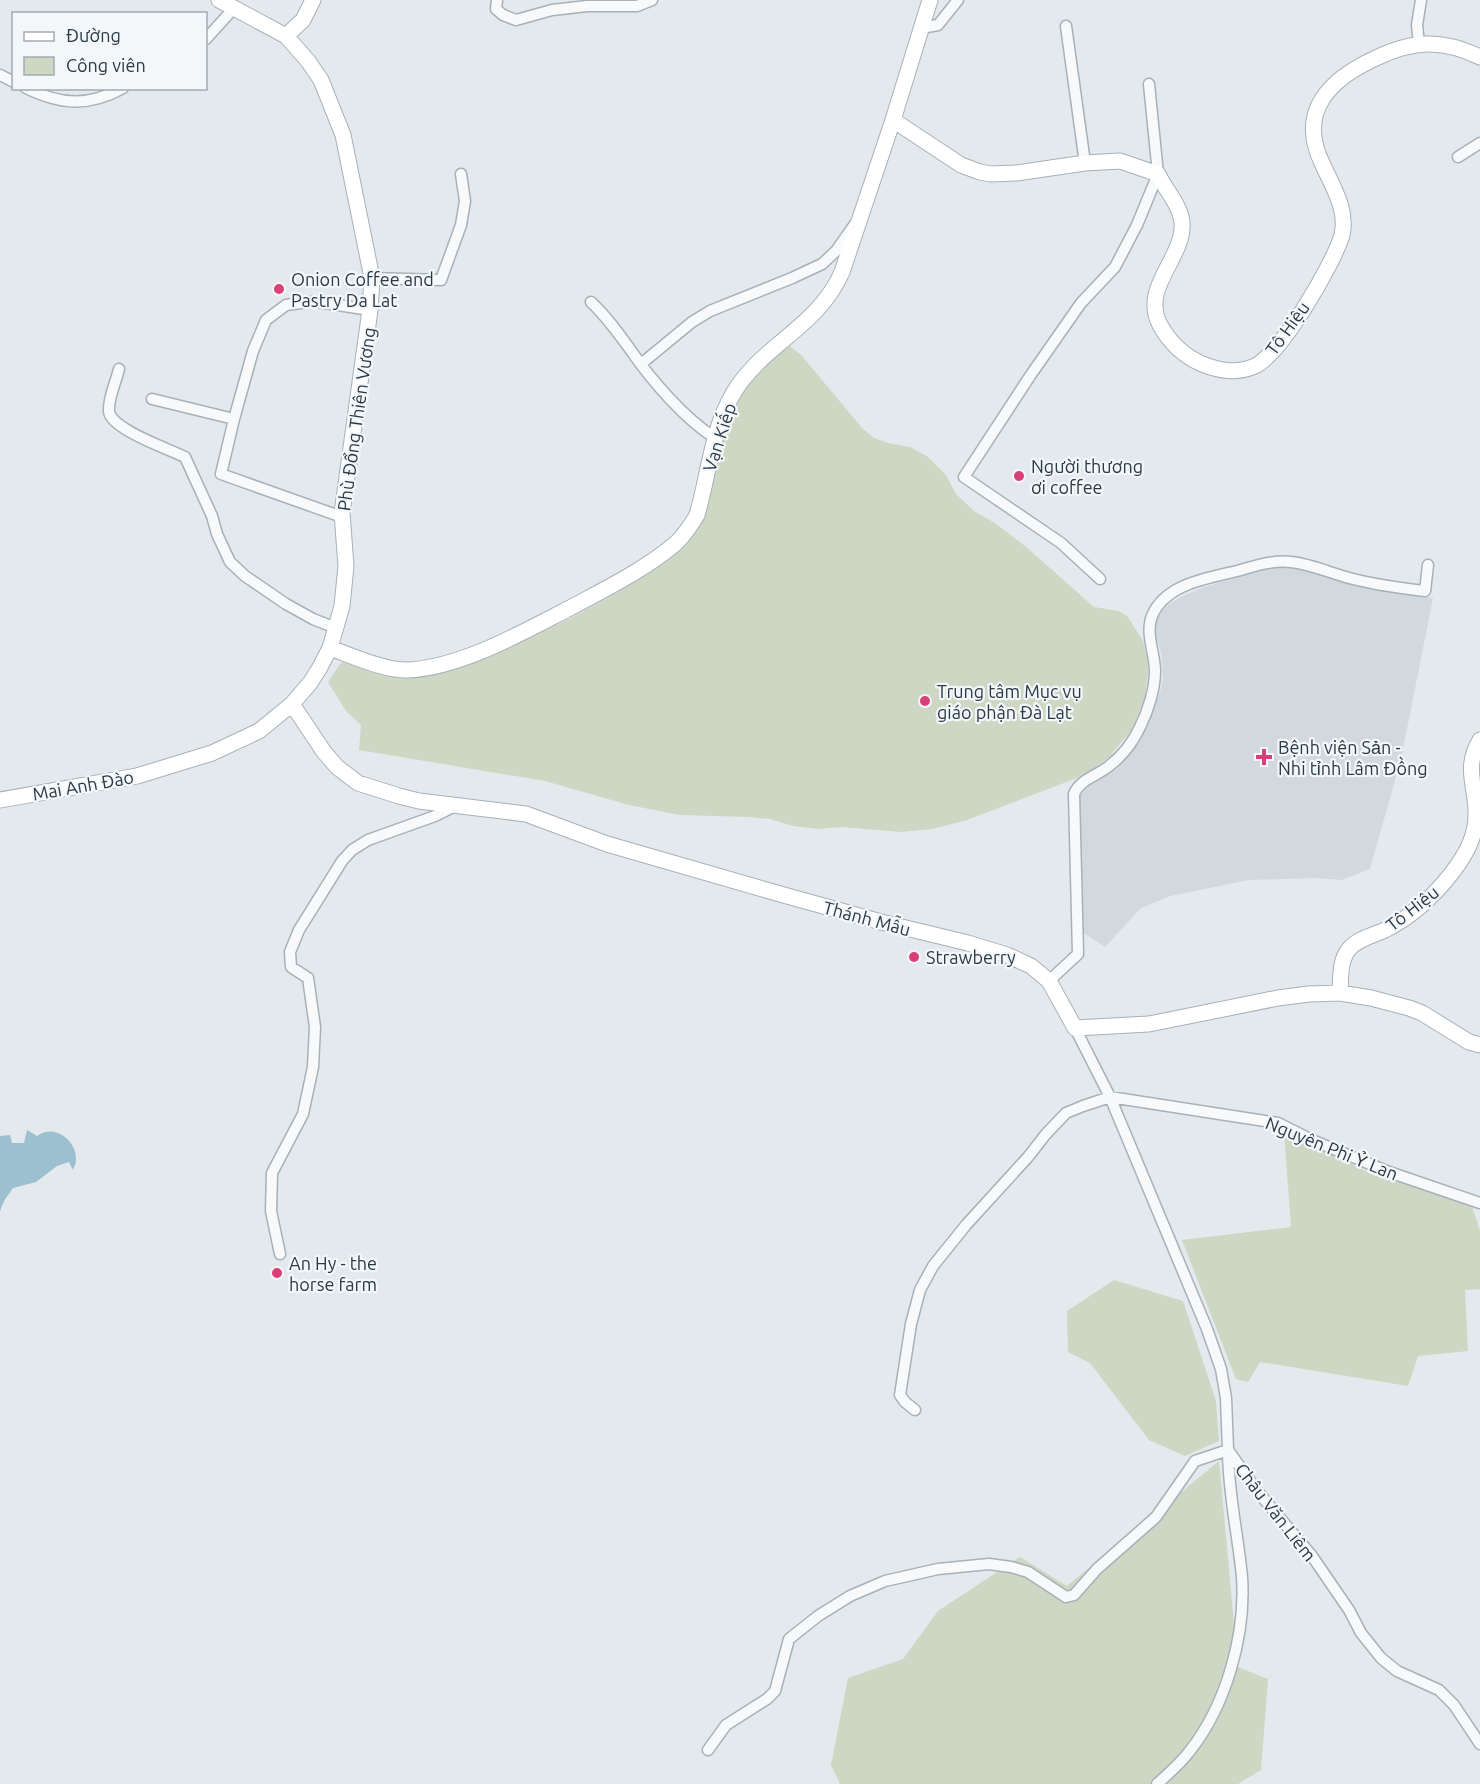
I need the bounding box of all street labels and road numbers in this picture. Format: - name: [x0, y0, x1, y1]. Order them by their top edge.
- street label: Tô Hiệu: [1261, 297, 1313, 359]
- street label: Phù Đổng Thiên Vương: [333, 326, 379, 512]
- street label: Vạn Kiếp: [696, 399, 739, 474]
- street label: Mai Anh Đào: [31, 766, 135, 804]
- street label: Tô Hiệu: [1382, 881, 1442, 935]
- street label: Thánh Mẫu: [821, 894, 913, 939]
- street label: Nguyên Phi Ỷ Lan: [1263, 1112, 1401, 1184]
- street label: Châu Văn Liêm: [1232, 1459, 1320, 1565]

